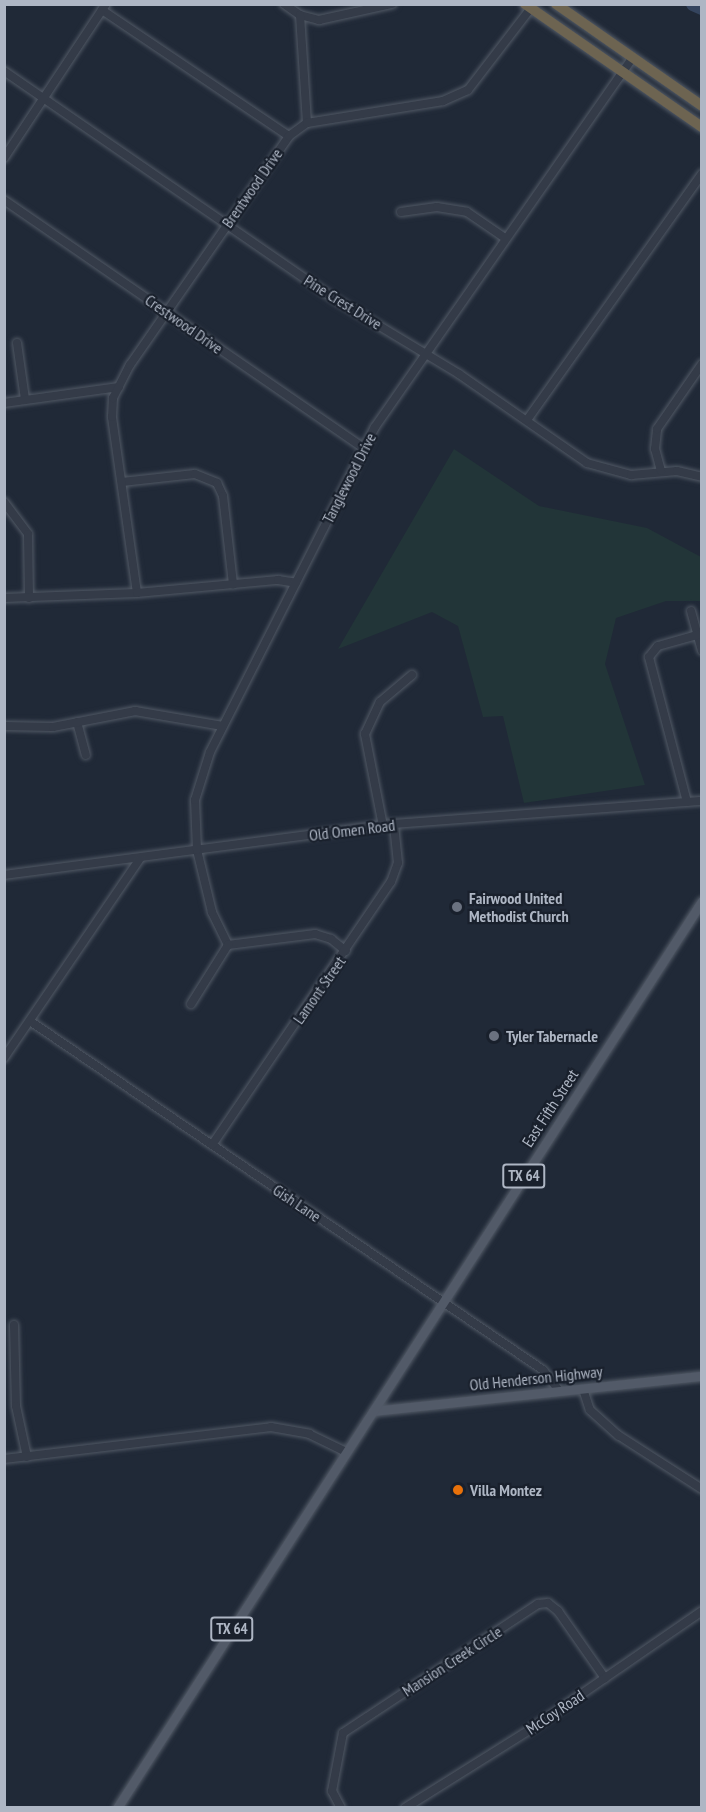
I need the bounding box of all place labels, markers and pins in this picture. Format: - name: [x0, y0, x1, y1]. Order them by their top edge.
- place label: Fairwood United Methodist Church: [469, 888, 569, 926]
- marker: Fairwood United Methodist Church: [450, 900, 464, 914]
- place label: Tyler Tabernacle: [506, 1026, 599, 1046]
- marker: Tyler Tabernacle: [487, 1029, 501, 1043]
- place label: Villa Montez: [470, 1480, 542, 1500]
- marker: Villa Montez: [451, 1483, 465, 1497]

